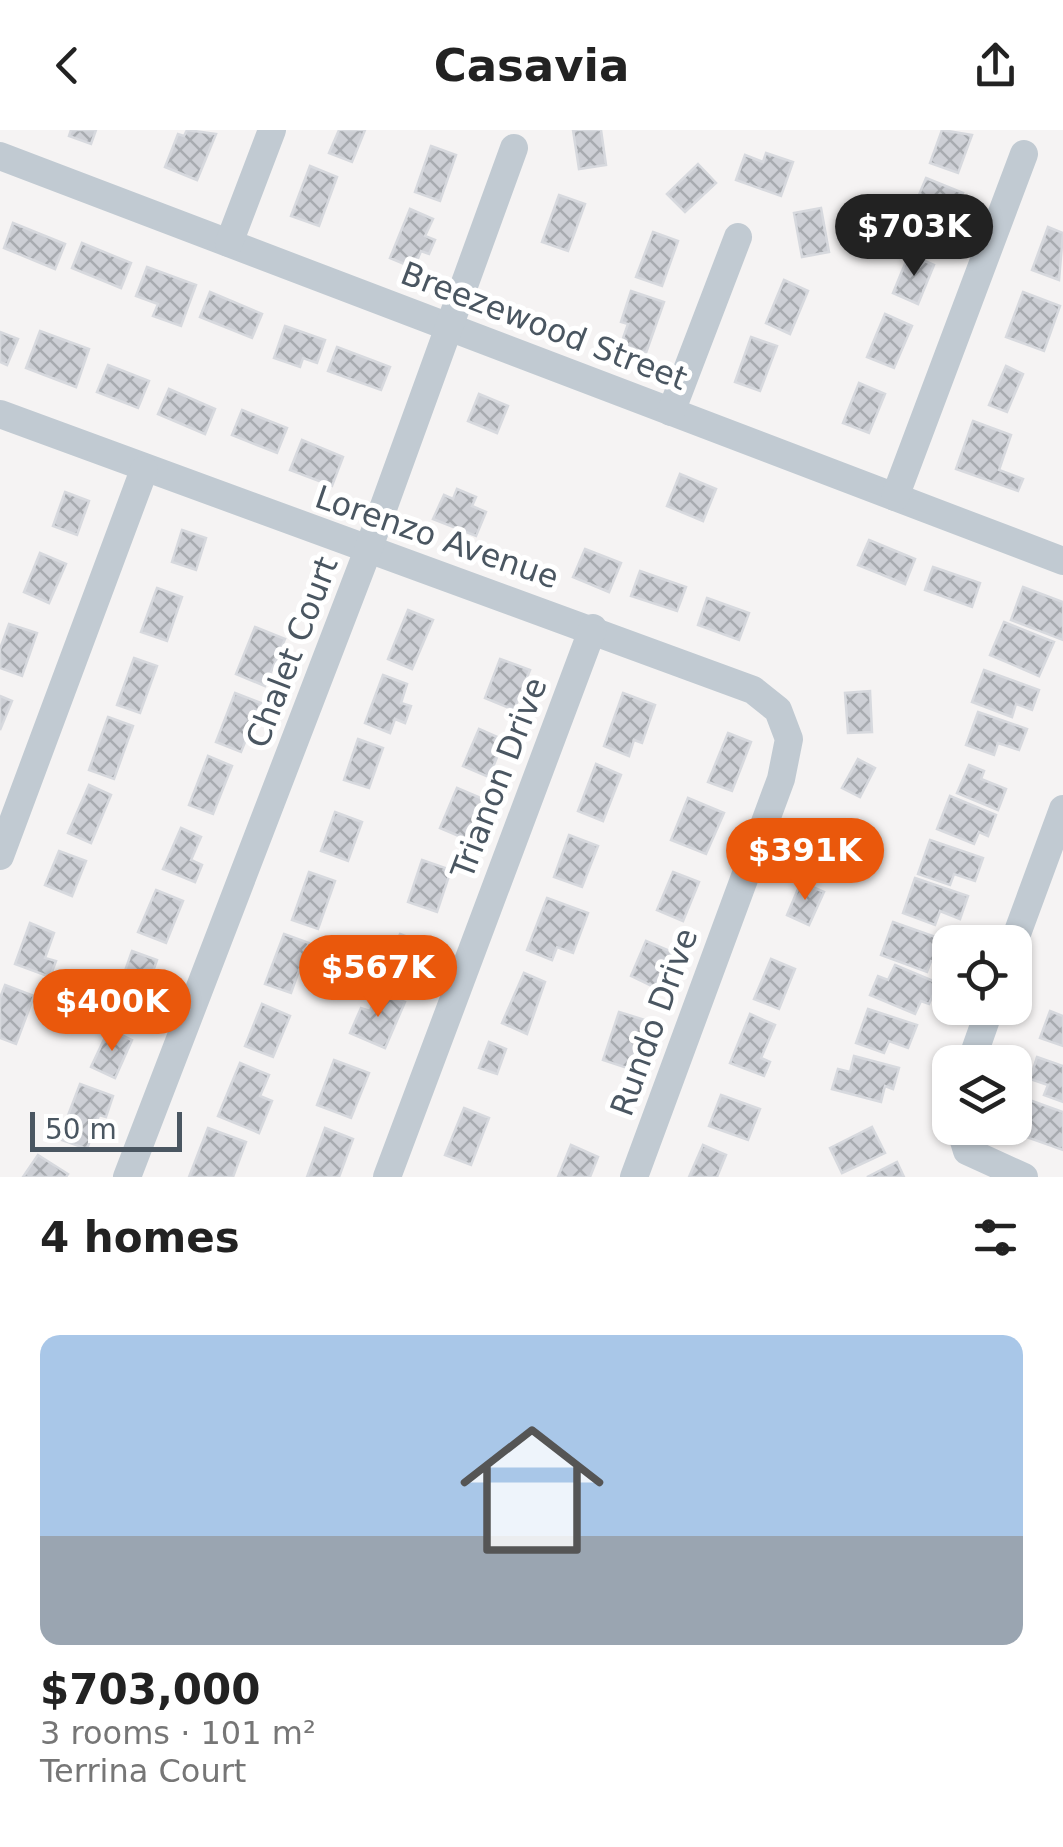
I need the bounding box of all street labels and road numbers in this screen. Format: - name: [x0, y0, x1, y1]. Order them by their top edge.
- street label: Breezewood Street: [396, 254, 692, 398]
- street label: Lorenzo Avenue: [310, 478, 564, 596]
- street label: Chalet Court: [238, 551, 346, 753]
- street label: Trianon Drive: [443, 672, 555, 885]
- street label: Rundo Drive: [603, 923, 705, 1121]

